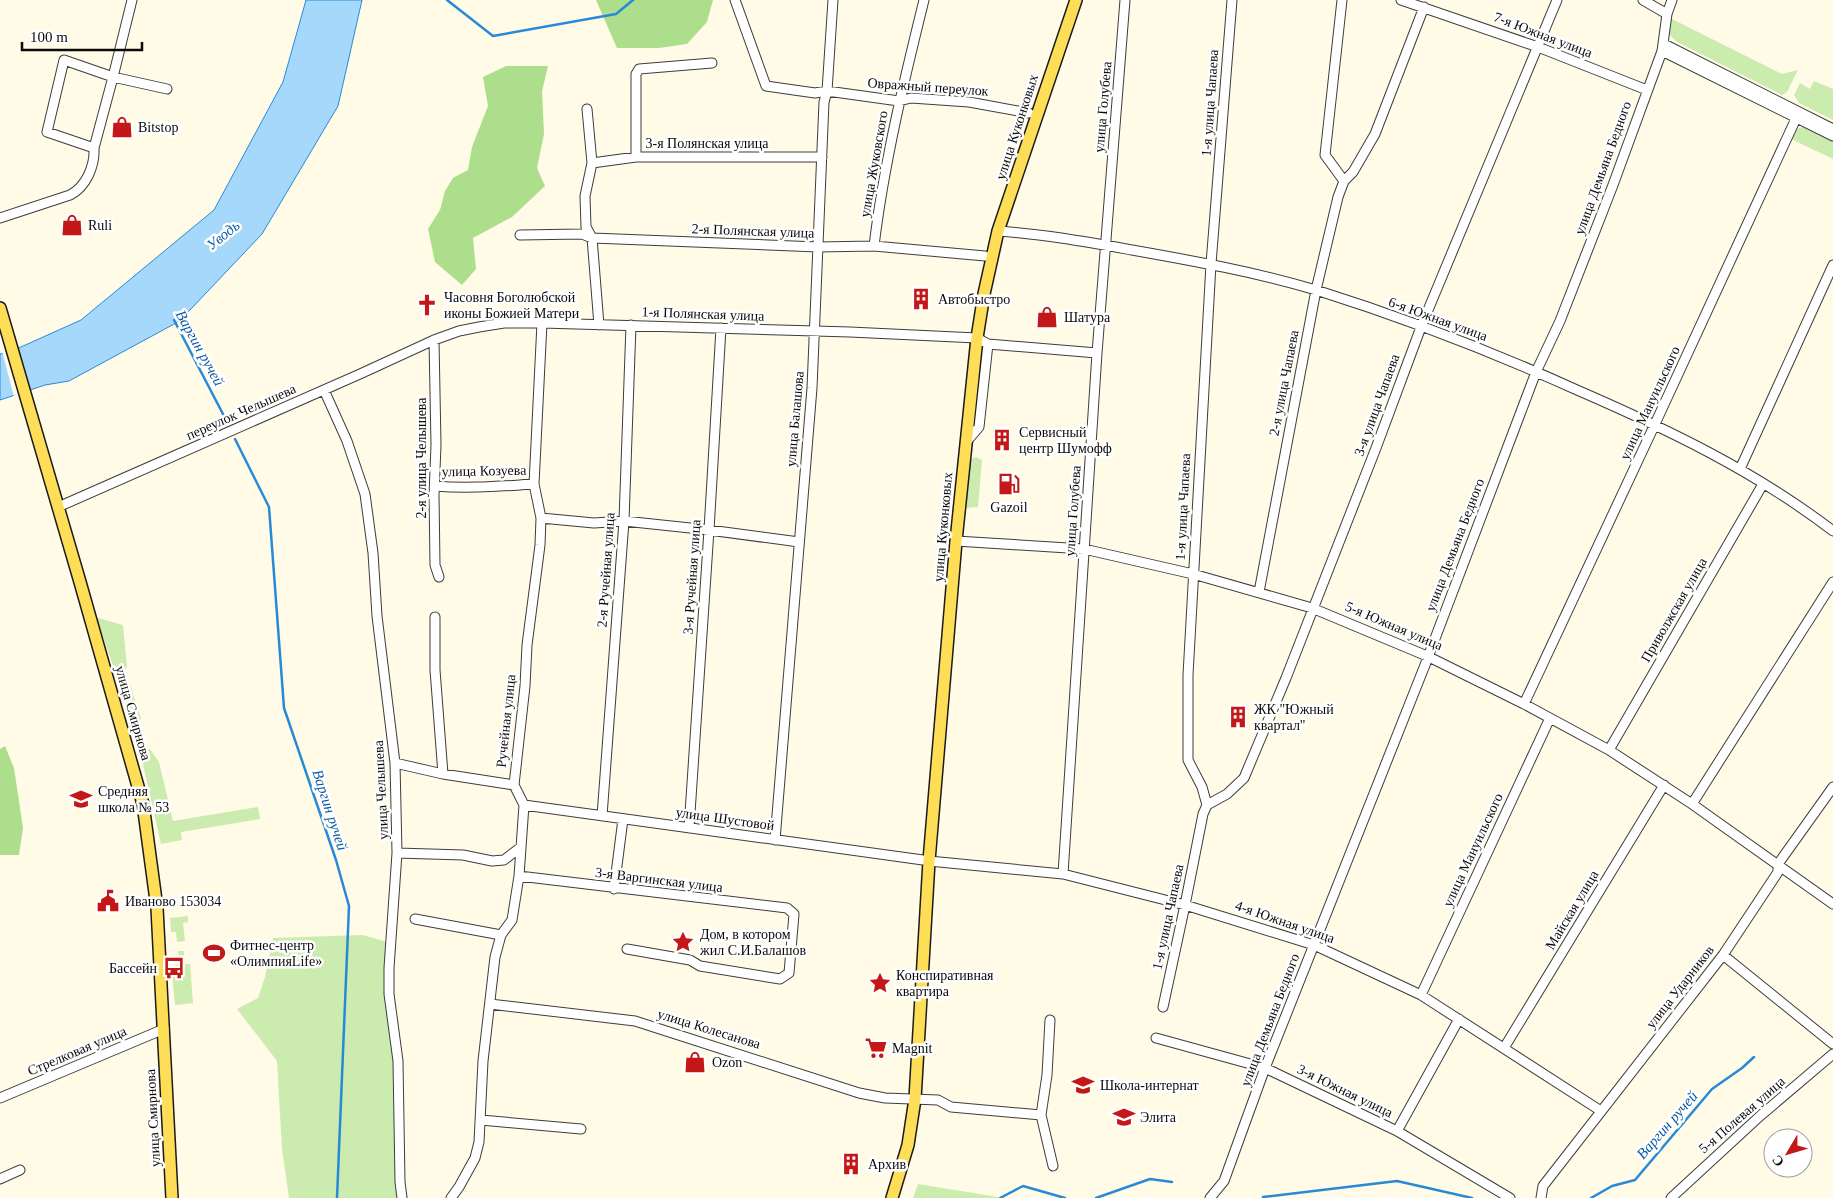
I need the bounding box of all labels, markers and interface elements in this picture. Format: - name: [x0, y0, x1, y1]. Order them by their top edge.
- street label: 7-я Южная улица: [1492, 9, 1595, 61]
- scale bar: [22, 20, 142, 52]
- text: 100 m: [30, 29, 68, 45]
- street label: 1-я улица Чапаева: [1199, 48, 1221, 157]
- street label: улица Голубева: [1092, 60, 1115, 153]
- street label: улица Куконковых: [993, 72, 1041, 182]
- street label: Овражный переулок: [867, 75, 989, 99]
- street label: улица Демьяна Бедного: [1572, 99, 1634, 237]
- street label: улица Жуковского: [857, 109, 891, 219]
- shop icon: Bitstop: [109, 114, 135, 140]
- place label: Bitstop: [138, 120, 178, 135]
- street label: 3-я Полянская улица: [646, 136, 769, 151]
- shop icon: Ruli: [59, 212, 85, 238]
- water label: Уводь: [203, 217, 243, 253]
- place label: Ruli: [88, 218, 112, 233]
- street label: 2-я Полянская улица: [691, 221, 815, 241]
- building icon: Автобыстро: [908, 286, 934, 312]
- place label: Часовня Боголюбской иконы Божией Матери: [444, 290, 580, 321]
- church icon: Часовня Боголюбской иконы Божией Матери: [414, 292, 440, 318]
- place label: Автобыстро: [938, 292, 1010, 307]
- street label: 6-я Южная улица: [1387, 294, 1490, 344]
- street label: 1-я Полянская улица: [641, 304, 765, 324]
- shop icon: Шатура: [1034, 304, 1060, 330]
- water label: Варгин ручей: [173, 307, 228, 389]
- place label: Шатура: [1064, 310, 1111, 325]
- street label: 2-я улица Чапаева: [1266, 328, 1302, 437]
- street label: улица Мануильского: [1617, 344, 1683, 462]
- street label: 3-я улица Чапаева: [1352, 351, 1403, 458]
- street label: улица Балашова: [783, 370, 807, 468]
- street label: переулок Челышева: [184, 381, 299, 443]
- street label: 2-я улица Челышева: [414, 397, 429, 519]
- place label: Сервисный центр Шумофф: [1019, 425, 1112, 456]
- building icon: Сервисный центр Шумофф: [989, 427, 1015, 453]
- street label: 1-я улица Чапаева: [1173, 452, 1193, 561]
- street label: улица Козуева: [442, 463, 527, 479]
- street label: улица Голубева: [1062, 464, 1084, 557]
- fuel station icon: Gazoil: [996, 471, 1022, 497]
- street label: улица Куконковых: [931, 472, 955, 582]
- street label: улица Демьяна Бедного: [1423, 477, 1487, 613]
- place label: Gazoil: [990, 500, 1028, 515]
- street label: 2-я Ручейная улица: [594, 511, 618, 628]
- street label: 3-я Ручейная улица: [680, 518, 704, 635]
- street label: Приволжская улица: [1638, 555, 1710, 665]
- street label: 5-я Южная улица: [1343, 599, 1446, 654]
- street label: улица Смирнова: [112, 664, 154, 763]
- street label: Ручейная улица: [494, 673, 518, 768]
- place label: ЖК "Южный квартал": [1254, 702, 1334, 733]
- building icon: ЖК "Южный квартал": [1225, 704, 1251, 730]
- street label: улица Челышева: [371, 739, 391, 840]
- water label: Варгин ручей: [309, 768, 351, 853]
- place label: Средняя школа № 53: [98, 784, 169, 815]
- school or university icon: Средняя школа № 53: [68, 786, 94, 812]
- street label: улица Мануильского: [1440, 791, 1506, 909]
- street label: улица Шустовой: [675, 805, 776, 833]
- street label: 1-я улица Чапаева: [1150, 862, 1187, 971]
- street label: 3-я Варгинская улица: [594, 865, 724, 895]
- street label: Майская улица: [1542, 867, 1602, 952]
- public building icon: Иваново 153034: [95, 888, 121, 914]
- place label: Иваново 153034: [125, 894, 221, 909]
- street label: 4-я Южная улица: [1233, 898, 1337, 946]
- place label: Дом, в котором жил С.И.Балашов: [699, 927, 806, 958]
- place icon: Дом, в котором жил С.И.Балашов: [670, 929, 696, 955]
- place label: Фитнес-центр «ОлимпияLife»: [230, 938, 322, 969]
- sports icon: Фитнес-центр «ОлимпияLife»: [201, 940, 227, 966]
- street label: улица Ударников: [1643, 942, 1717, 1031]
- street label: улица Демьяна Бедного: [1238, 952, 1302, 1088]
- bus stop icon: Бассейн: [161, 955, 187, 981]
- place label: Бассейн: [109, 961, 157, 976]
- place label: Конспиративная квартира: [896, 968, 994, 999]
- place icon: Конспиративная квартира: [867, 970, 893, 996]
- street label: улица Колесанова: [656, 1006, 763, 1052]
- street label: Стрелковая улица: [25, 1023, 129, 1079]
- supermarket icon: Magnit: [863, 1035, 889, 1061]
- place label: Magnit: [892, 1041, 933, 1056]
- shop icon: Ozon: [682, 1049, 708, 1075]
- place label: Ozon: [712, 1055, 742, 1070]
- street label: 3-я Южная улица: [1295, 1061, 1396, 1121]
- street label: улица Смирнова: [143, 1068, 163, 1167]
- school or university icon: Школа-интернат: [1070, 1072, 1096, 1098]
- street label: 5-я Полевая улица: [1696, 1073, 1789, 1156]
- place label: Школа-интернат: [1100, 1078, 1199, 1093]
- water label: Варгин ручей: [1633, 1088, 1701, 1162]
- school or university icon: Элита: [1111, 1104, 1137, 1130]
- place label: Элита: [1140, 1110, 1177, 1125]
- north arrow: [1763, 1128, 1813, 1178]
- building icon: Архив: [838, 1151, 864, 1177]
- text: С: [1769, 1152, 1787, 1169]
- place label: Архив: [868, 1157, 907, 1172]

